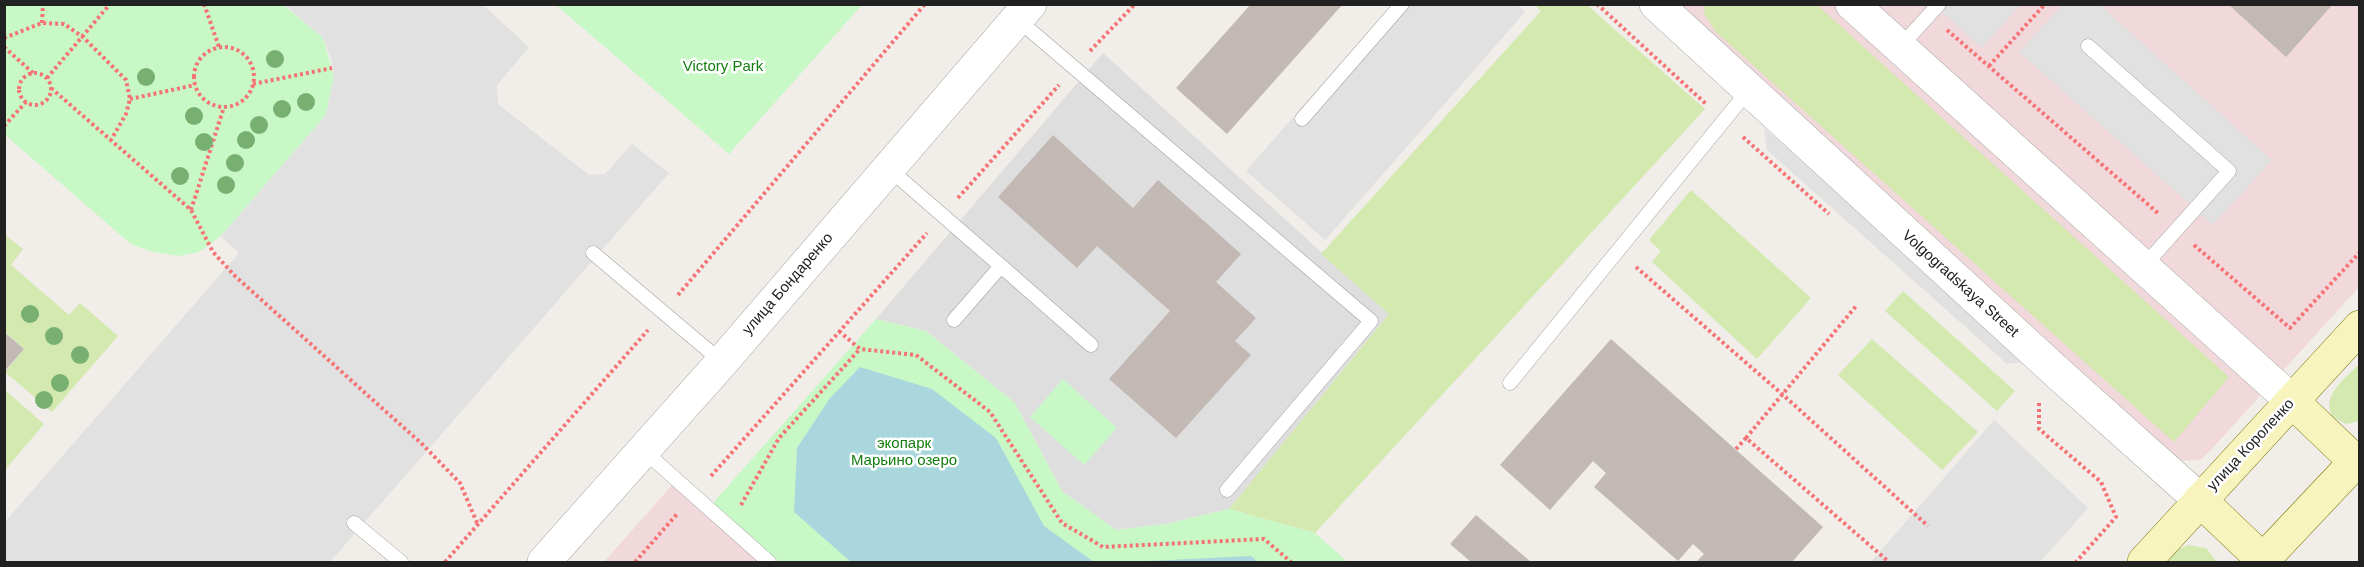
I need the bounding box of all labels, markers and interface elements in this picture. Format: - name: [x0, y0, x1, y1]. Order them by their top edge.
- park label: Victory Park: [683, 58, 763, 76]
- street label: Volgogradskaya Street: [1898, 227, 2022, 341]
- street label: улица Бондаренко: [739, 229, 837, 339]
- street label: улица Короленко: [2204, 395, 2298, 495]
- park label: экопарк Марьино озеро: [851, 435, 957, 470]

